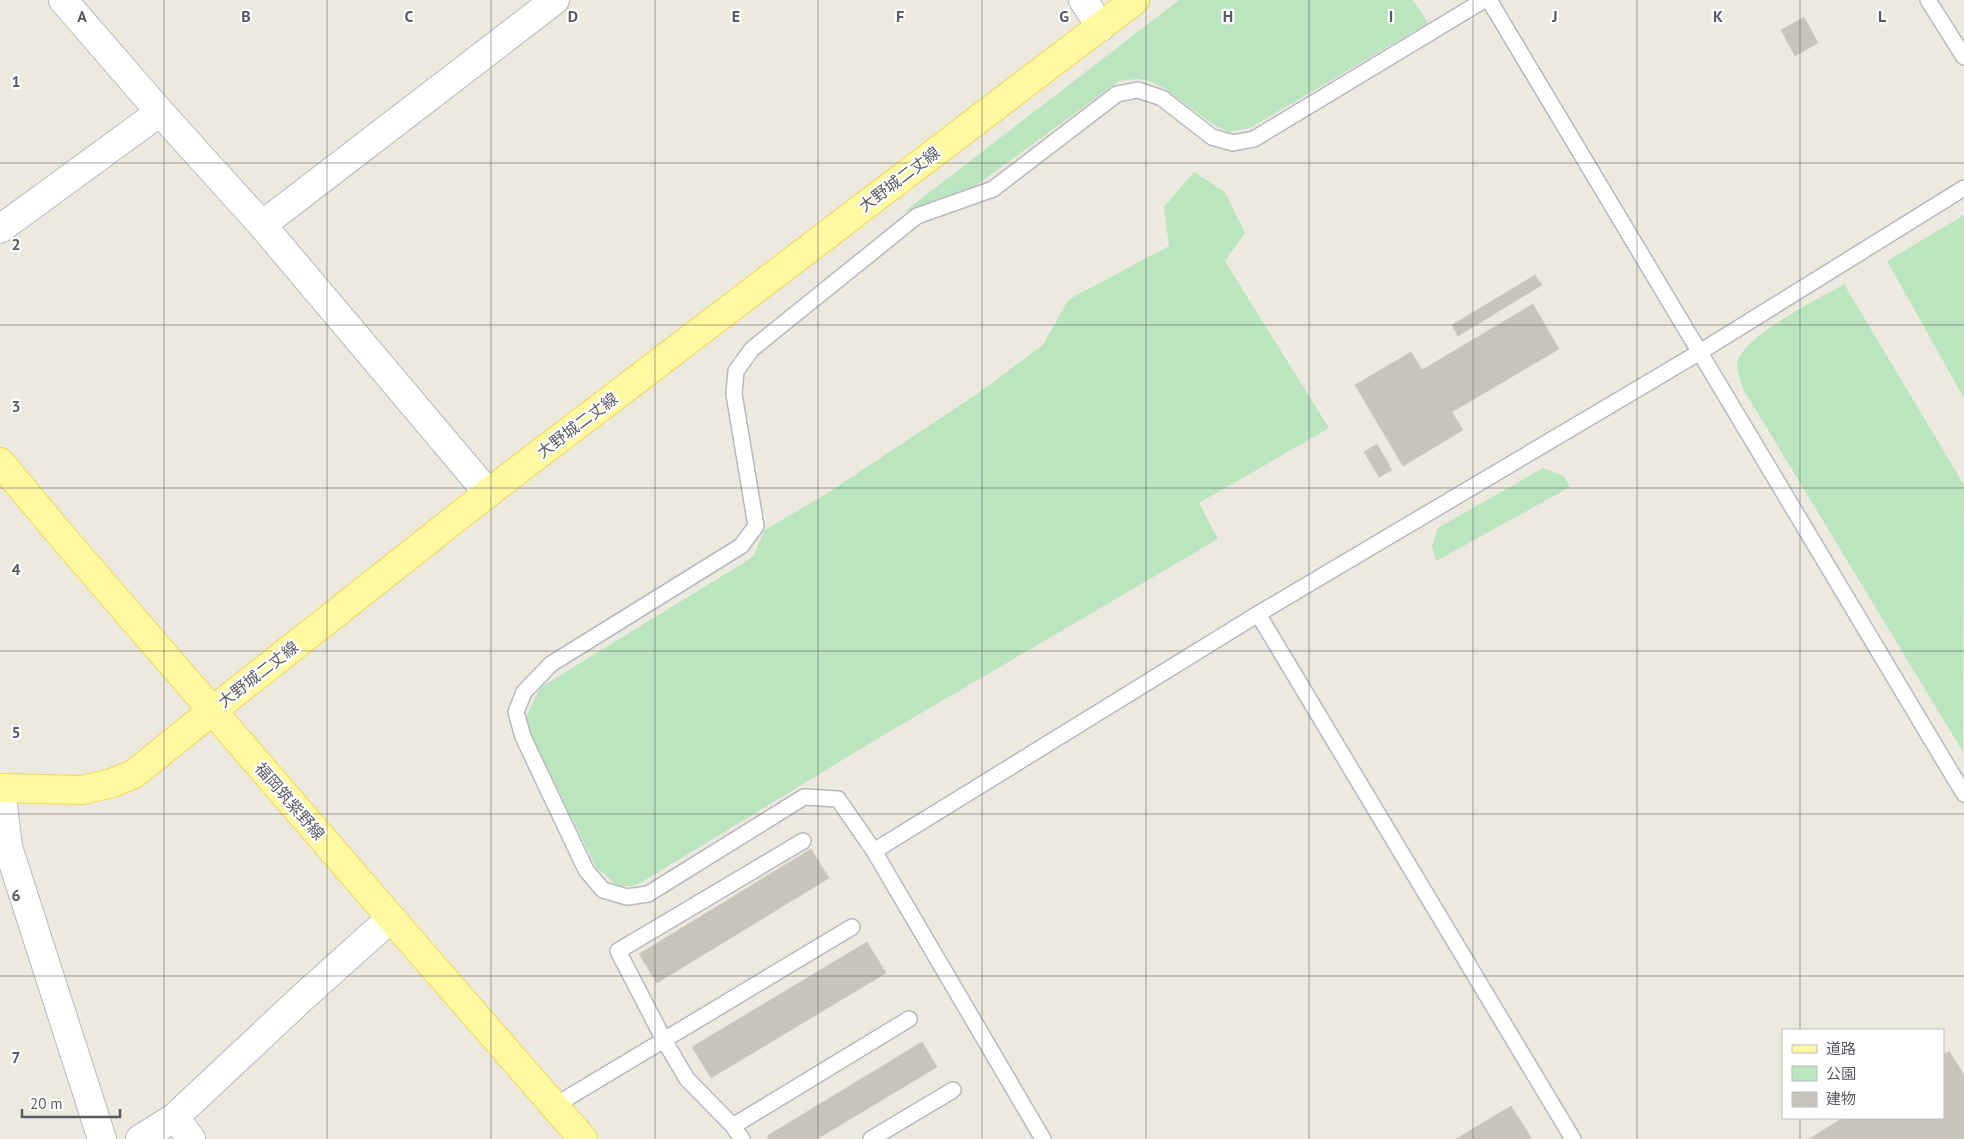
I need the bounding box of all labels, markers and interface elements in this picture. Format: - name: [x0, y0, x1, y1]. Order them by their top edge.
- text: A: [77, 6, 87, 26]
- text: B: [241, 6, 251, 26]
- text: C: [405, 6, 414, 26]
- text: D: [568, 6, 578, 26]
- text: E: [732, 6, 740, 26]
- text: F: [896, 6, 904, 26]
- text: G: [1059, 6, 1069, 26]
- text: H: [1223, 6, 1233, 26]
- text: I: [1389, 6, 1393, 26]
- text: J: [1551, 6, 1558, 26]
- text: K: [1713, 6, 1723, 26]
- text: L: [1878, 6, 1887, 26]
- text: 1: [11, 71, 21, 91]
- street label: 大野城二丈線: [855, 142, 943, 216]
- text: 2: [11, 234, 21, 254]
- street label: 大野城二丈線: [533, 388, 621, 462]
- text: 3: [11, 396, 21, 416]
- text: 4: [11, 559, 21, 579]
- street label: 大野城二丈線: [214, 637, 302, 711]
- text: 5: [11, 722, 21, 742]
- street label: 福岡筑紫野線: [251, 758, 329, 844]
- text: 6: [11, 885, 21, 905]
- legend: [1782, 1029, 1944, 1119]
- text: 道路: [1826, 1039, 1856, 1058]
- text: 7: [11, 1047, 21, 1067]
- text: 公園: [1826, 1064, 1856, 1083]
- scale bar: [22, 1086, 120, 1118]
- text: 建物: [1826, 1089, 1856, 1108]
- text: 20 m: [30, 1094, 63, 1113]

